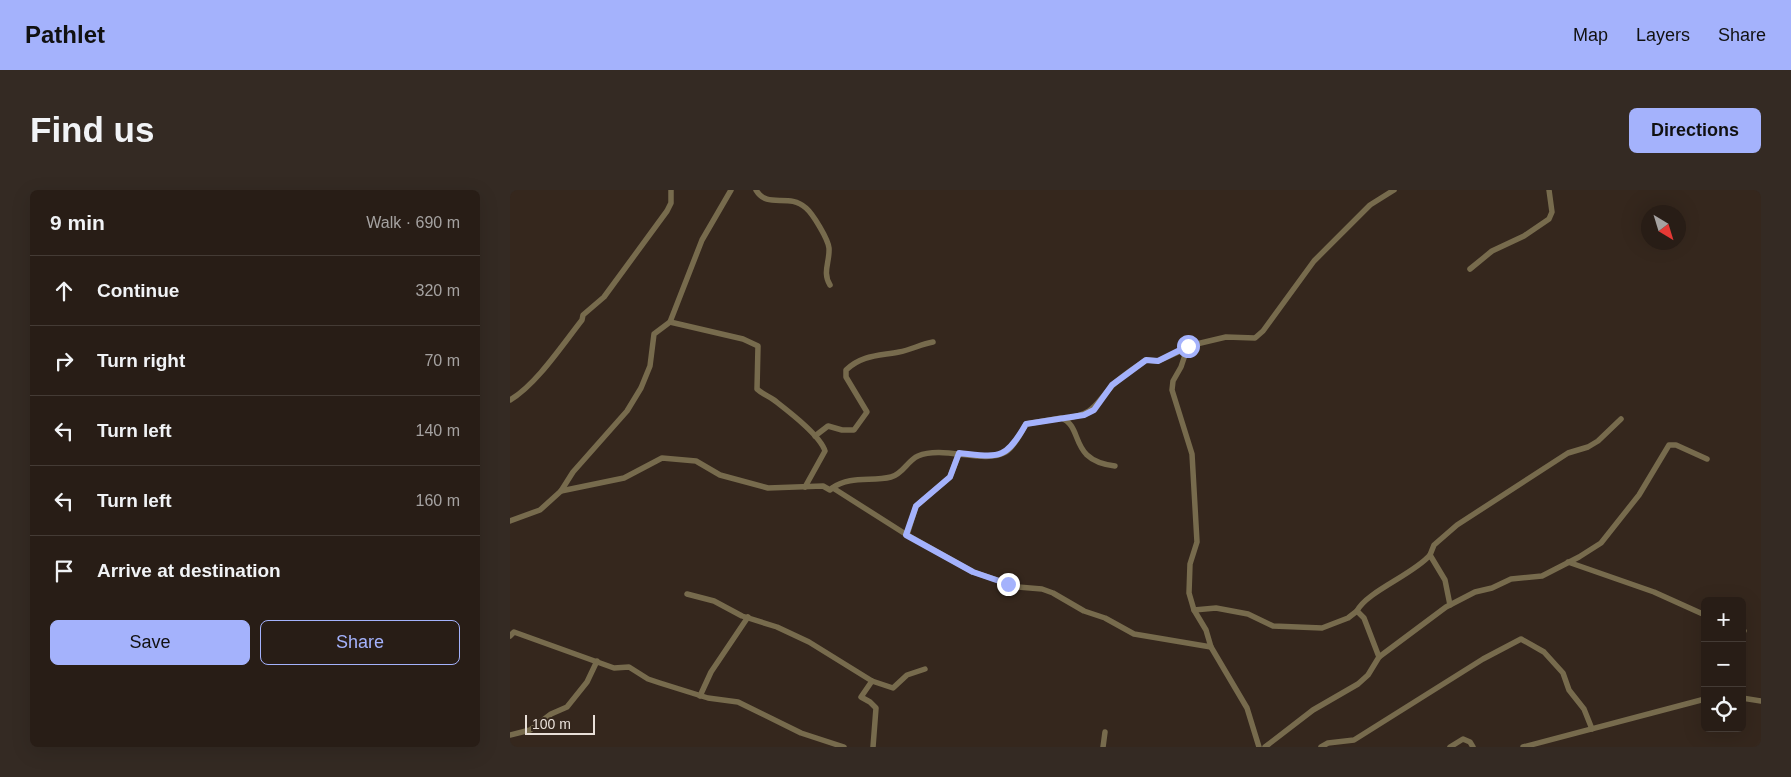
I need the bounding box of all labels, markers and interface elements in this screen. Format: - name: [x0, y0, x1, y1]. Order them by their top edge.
- text: Pathlet: [25, 21, 105, 48]
- text: Map: [1573, 25, 1608, 45]
- text: Layers: [1636, 25, 1690, 45]
- text: Share: [1718, 25, 1766, 45]
- button: Directions: [1629, 108, 1761, 153]
- text: Find us: [30, 110, 154, 149]
- north arrow: [1641, 205, 1686, 250]
- text: 9 min: [50, 211, 105, 234]
- text: Walk · 690 m: [366, 214, 460, 231]
- icon: ahead: [50, 277, 78, 305]
- text: Continue: [97, 280, 179, 301]
- text: 320 m: [416, 282, 460, 299]
- route start: [1177, 335, 1200, 358]
- icon: right: [50, 347, 78, 375]
- text: Turn right: [97, 350, 185, 371]
- text: 70 m: [424, 352, 460, 369]
- icon: left: [50, 417, 78, 445]
- text: Turn left: [97, 420, 172, 441]
- text: 140 m: [416, 422, 460, 439]
- icon: left: [50, 487, 78, 515]
- text: Turn left: [97, 490, 172, 511]
- text: 160 m: [416, 492, 460, 509]
- icon: arrive: [50, 557, 78, 585]
- text: Arrive at destination: [97, 560, 281, 581]
- route end: [997, 573, 1020, 596]
- map controls: [1701, 597, 1746, 732]
- button: +: [1701, 597, 1746, 642]
- button: Save: [50, 620, 250, 665]
- button: Share: [260, 620, 460, 665]
- button: −: [1701, 642, 1746, 687]
- button: locate: [1701, 687, 1746, 732]
- scale bar: [525, 712, 595, 735]
- text: 100 m: [532, 716, 571, 732]

